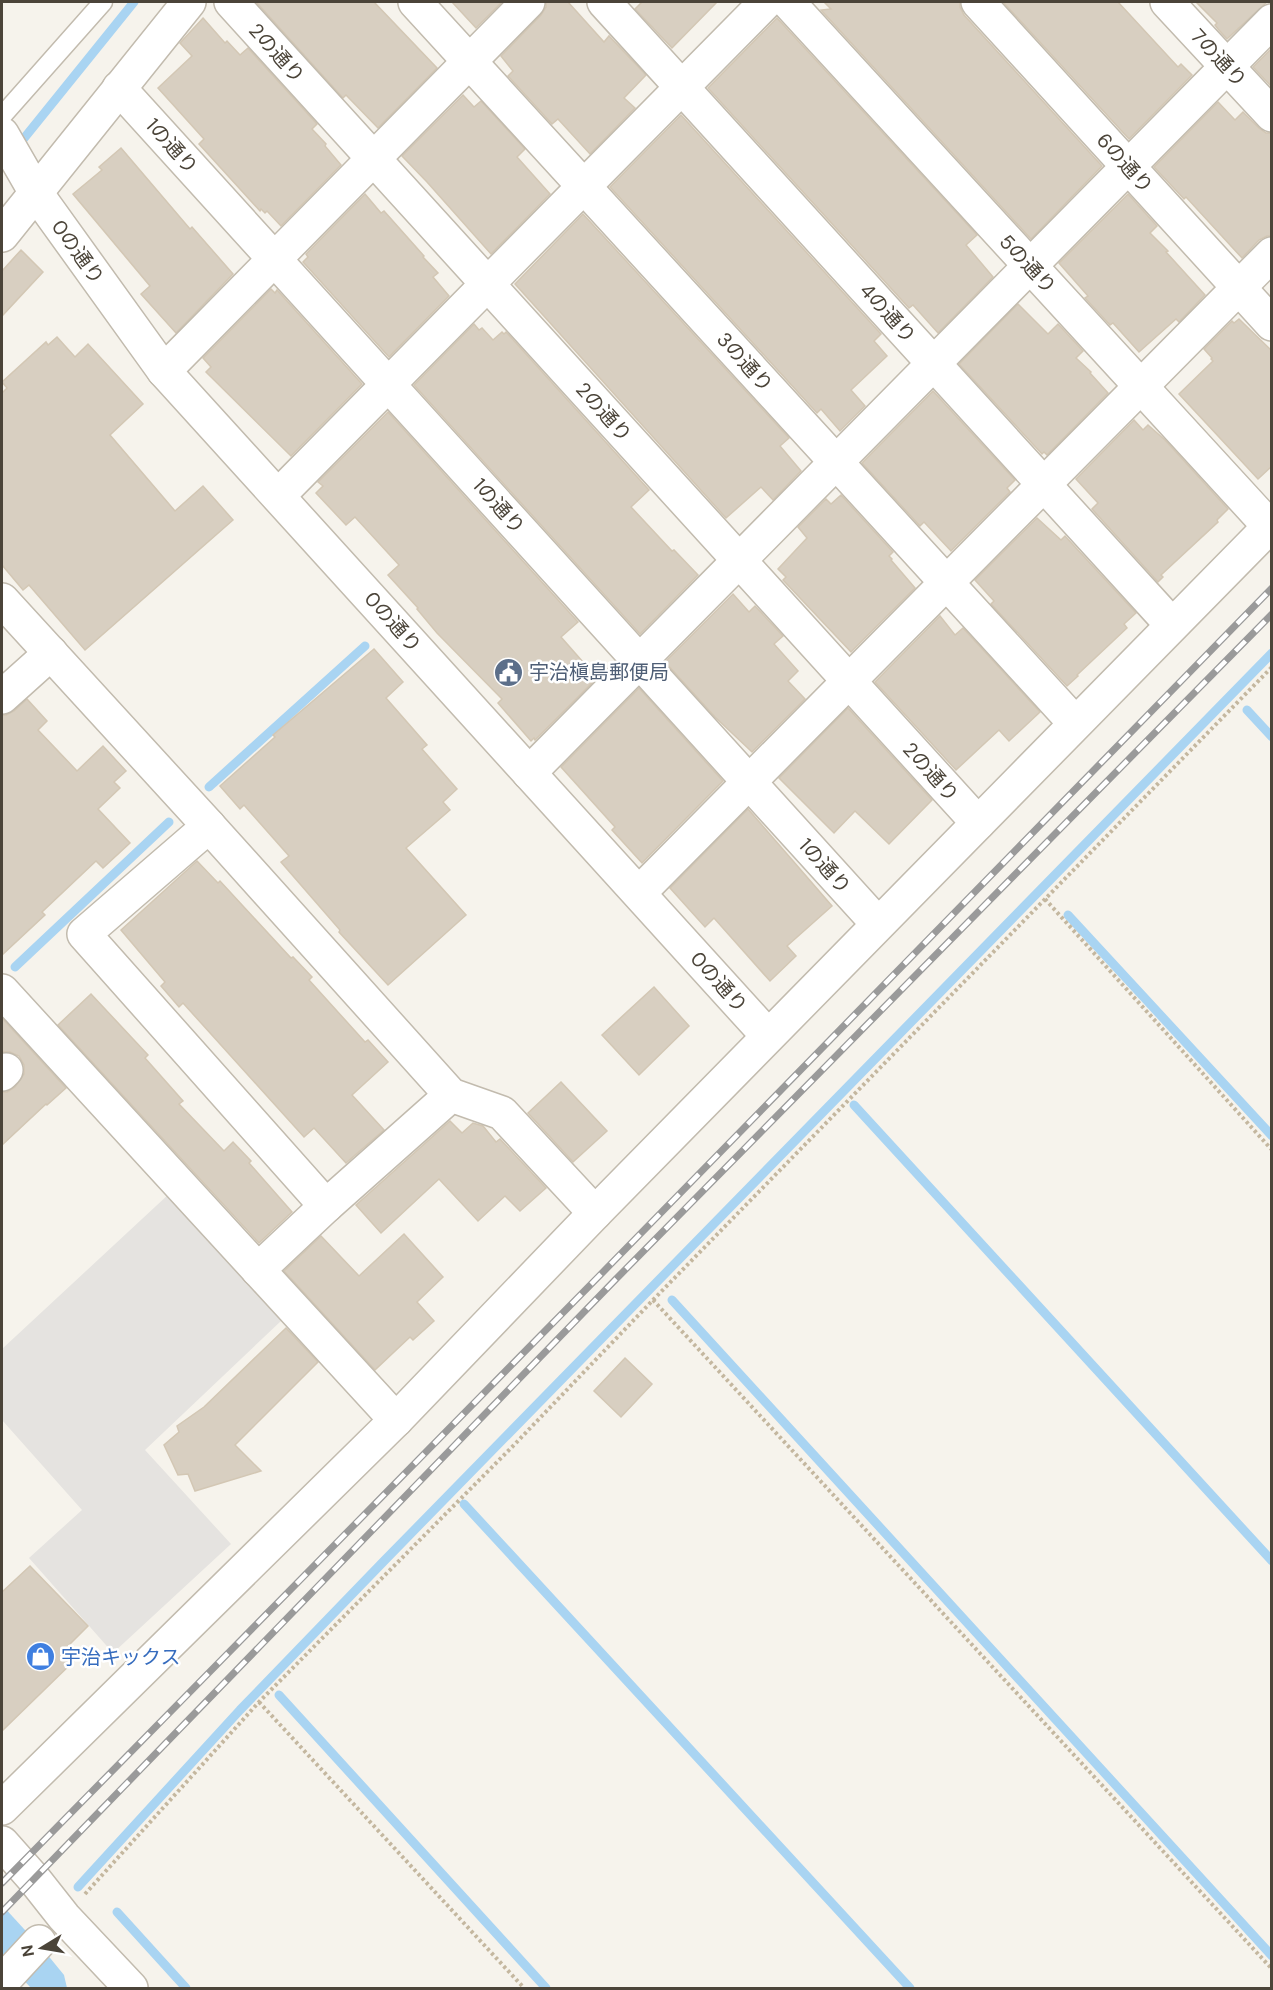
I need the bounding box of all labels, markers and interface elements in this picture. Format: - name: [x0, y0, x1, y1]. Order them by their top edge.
- street label: 2の通り: [243, 18, 311, 88]
- street label: 7の通り: [1185, 23, 1253, 93]
- street label: 1の通り: [140, 113, 204, 179]
- street label: 6の通り: [1091, 127, 1159, 199]
- street label: 0の通り: [46, 215, 110, 289]
- street label: 5の通り: [994, 229, 1062, 299]
- street label: 4の通り: [854, 277, 922, 349]
- street label: 3の通り: [711, 327, 779, 397]
- street label: 2の通り: [570, 377, 638, 447]
- street label: 1の通り: [467, 473, 531, 539]
- street label: 0の通り: [359, 586, 427, 658]
- public building icon: 宇治槇島郵便局: [492, 656, 524, 688]
- place label: 宇治槇島郵便局: [529, 659, 669, 685]
- street label: 2の通り: [897, 737, 965, 807]
- street label: 1の通り: [793, 833, 857, 899]
- street label: 0の通り: [685, 946, 753, 1018]
- shop icon: 宇治キックス: [24, 1641, 56, 1673]
- place label: 宇治キックス: [61, 1644, 180, 1670]
- north arrow: [12, 1918, 72, 1978]
- text: N: [16, 1943, 39, 1958]

